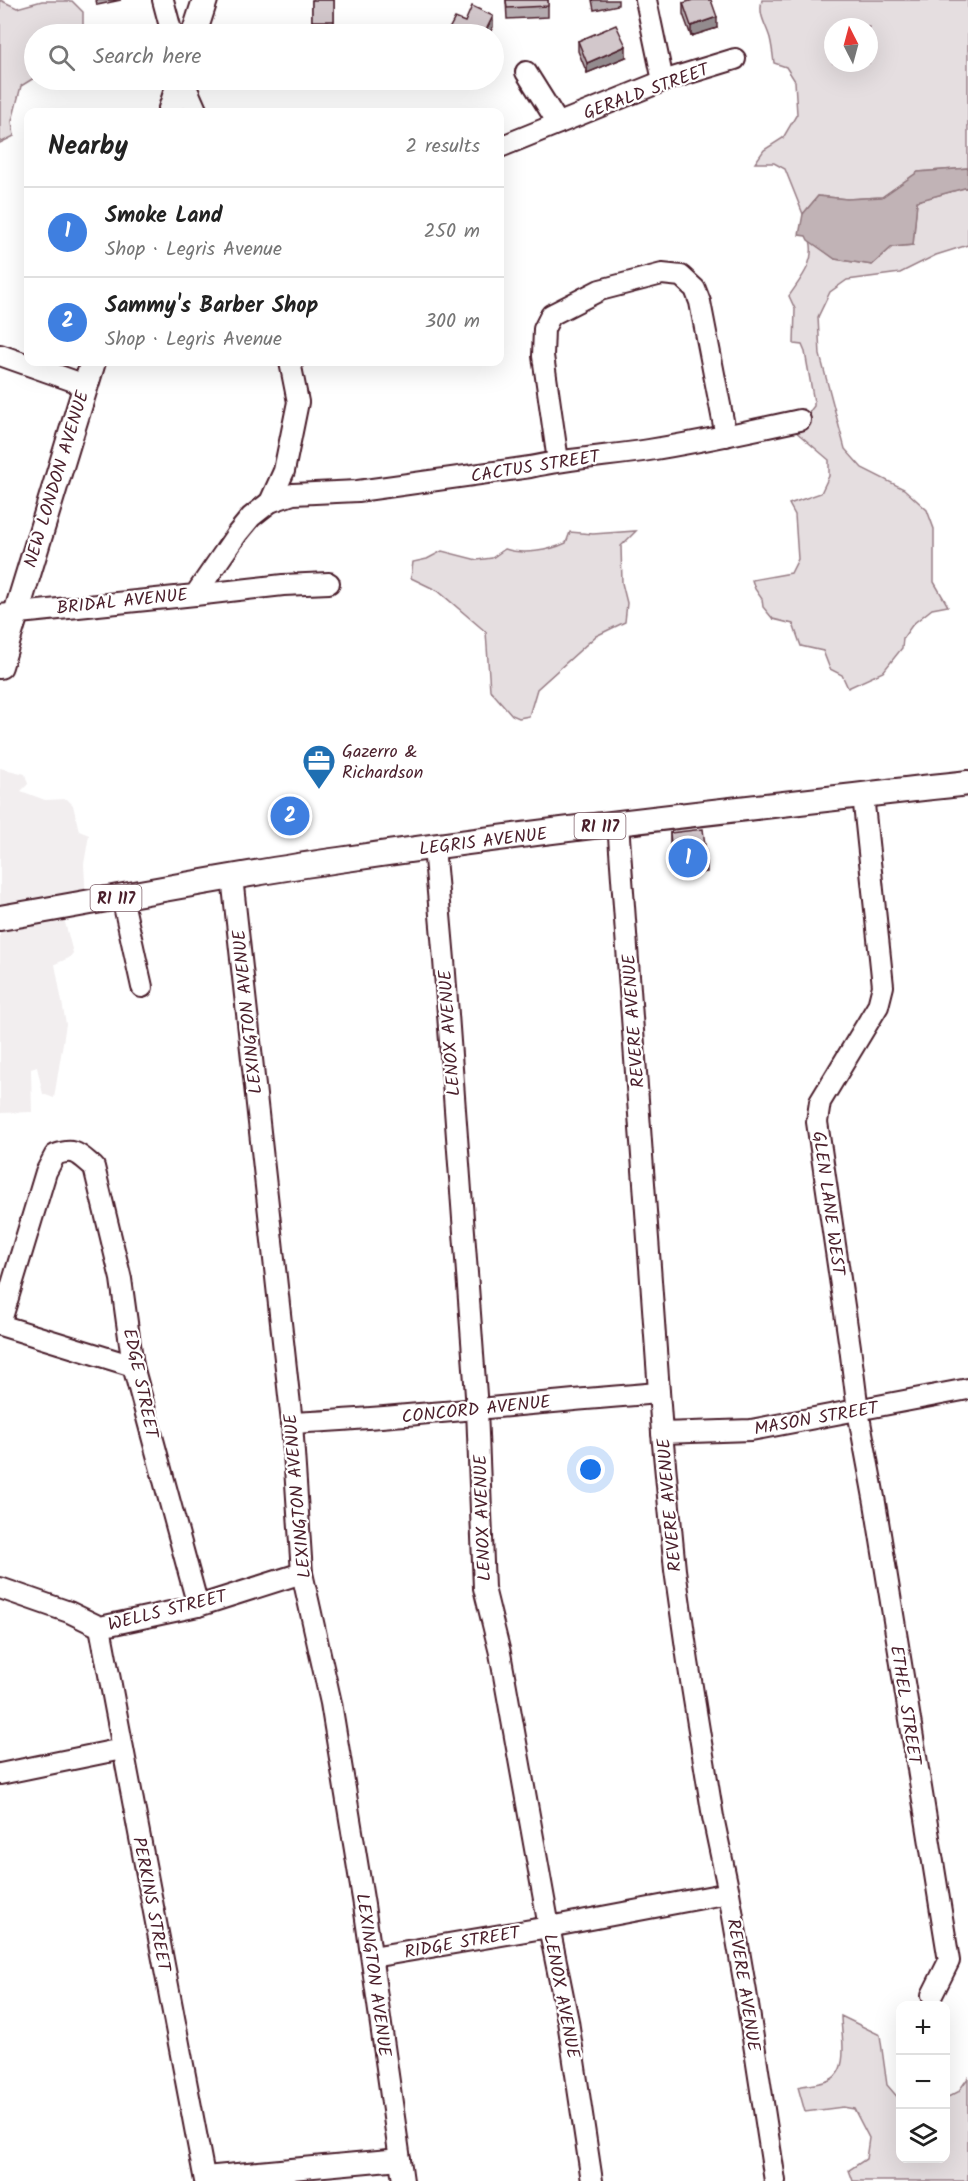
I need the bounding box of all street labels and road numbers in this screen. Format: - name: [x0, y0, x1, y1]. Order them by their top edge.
- street label: GERALD STREET: [580, 56, 715, 129]
- street label: NEW LONDON AVENUE: [17, 387, 98, 571]
- street label: CACTUS STREET: [469, 443, 603, 492]
- street label: BRIDAL AVENUE: [55, 581, 190, 624]
- road number: RI 117: [574, 813, 626, 839]
- street label: LEGRIS AVENUE: [418, 820, 549, 865]
- road number: RI 117: [90, 885, 142, 911]
- street label: LEXINGTON AVENUE: [225, 928, 272, 1095]
- street label: REVERE AVENUE: [615, 953, 654, 1089]
- street label: LENOX AVENUE: [432, 968, 469, 1097]
- street label: GLEN LANE WEST: [803, 1129, 852, 1279]
- street label: EDGE STREET: [114, 1326, 166, 1442]
- street label: CONCORD AVENUE: [400, 1388, 553, 1433]
- street label: MASON STREET: [752, 1394, 882, 1445]
- street label: LEXINGTON AVENUE: [277, 1412, 320, 1579]
- street label: REVERE AVENUE: [650, 1436, 691, 1573]
- street label: LENOX AVENUE: [467, 1454, 500, 1582]
- street label: WELLS STREET: [105, 1582, 231, 1640]
- street label: ETHEL STREET: [881, 1644, 928, 1768]
- street label: PERKINS STREET: [123, 1835, 178, 1975]
- street label: LEXINGTON AVENUE: [347, 1892, 398, 2059]
- street label: REVERE AVENUE: [718, 1917, 767, 2054]
- street label: RIDGE STREET: [402, 1919, 524, 1968]
- street label: LENOX AVENUE: [534, 1931, 587, 2062]

